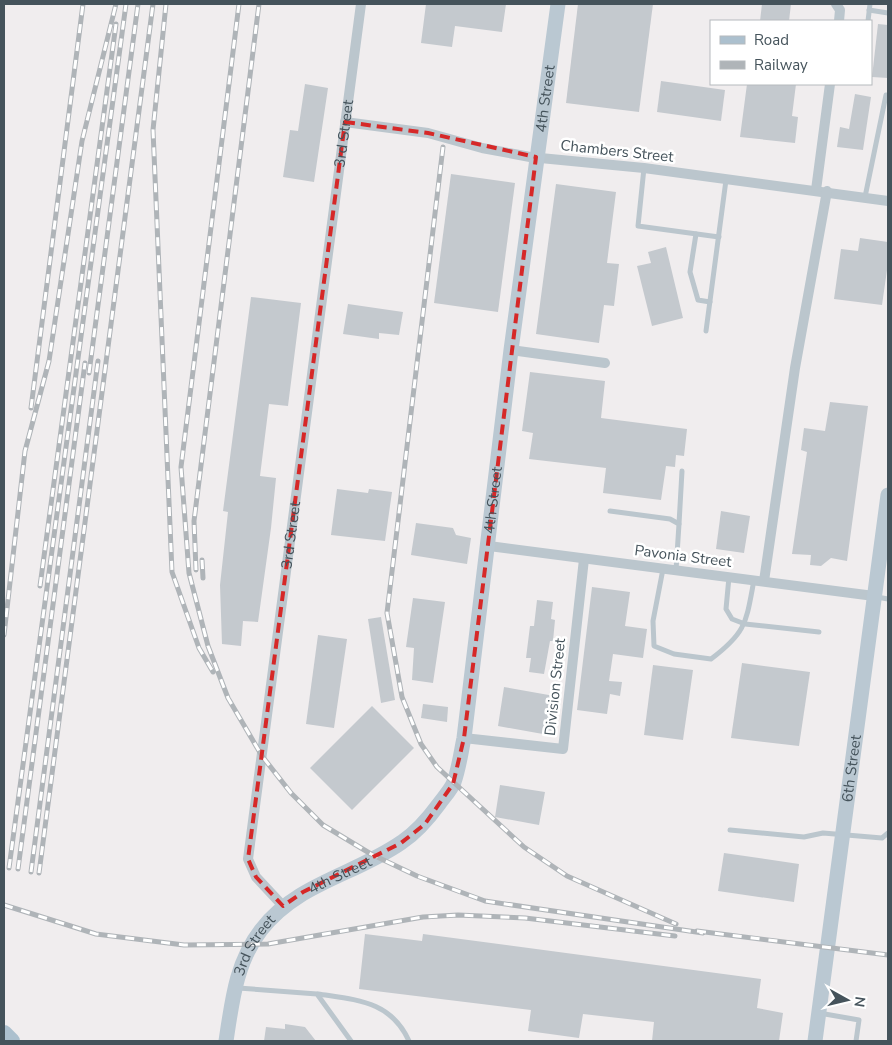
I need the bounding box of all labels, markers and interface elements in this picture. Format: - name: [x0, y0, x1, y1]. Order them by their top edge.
- legend: [710, 20, 872, 85]
- text: Road: [754, 30, 789, 50]
- text: Railway: [754, 55, 808, 75]
- street label: 4th Street: [531, 63, 560, 134]
- street label: 3rd Street: [330, 98, 358, 169]
- street label: Chambers Street: [560, 135, 675, 167]
- street label: 4th Street: [479, 465, 507, 535]
- street label: 3rd Street: [276, 499, 305, 570]
- street label: Pavonia Street: [633, 540, 733, 572]
- street label: Division Street: [540, 636, 570, 737]
- street label: 6th Street: [837, 733, 866, 803]
- street label: 4th Street: [305, 851, 376, 899]
- street label: 3rd Street: [229, 910, 280, 978]
- north arrow: [822, 975, 872, 1025]
- text: N: [849, 995, 870, 1008]

